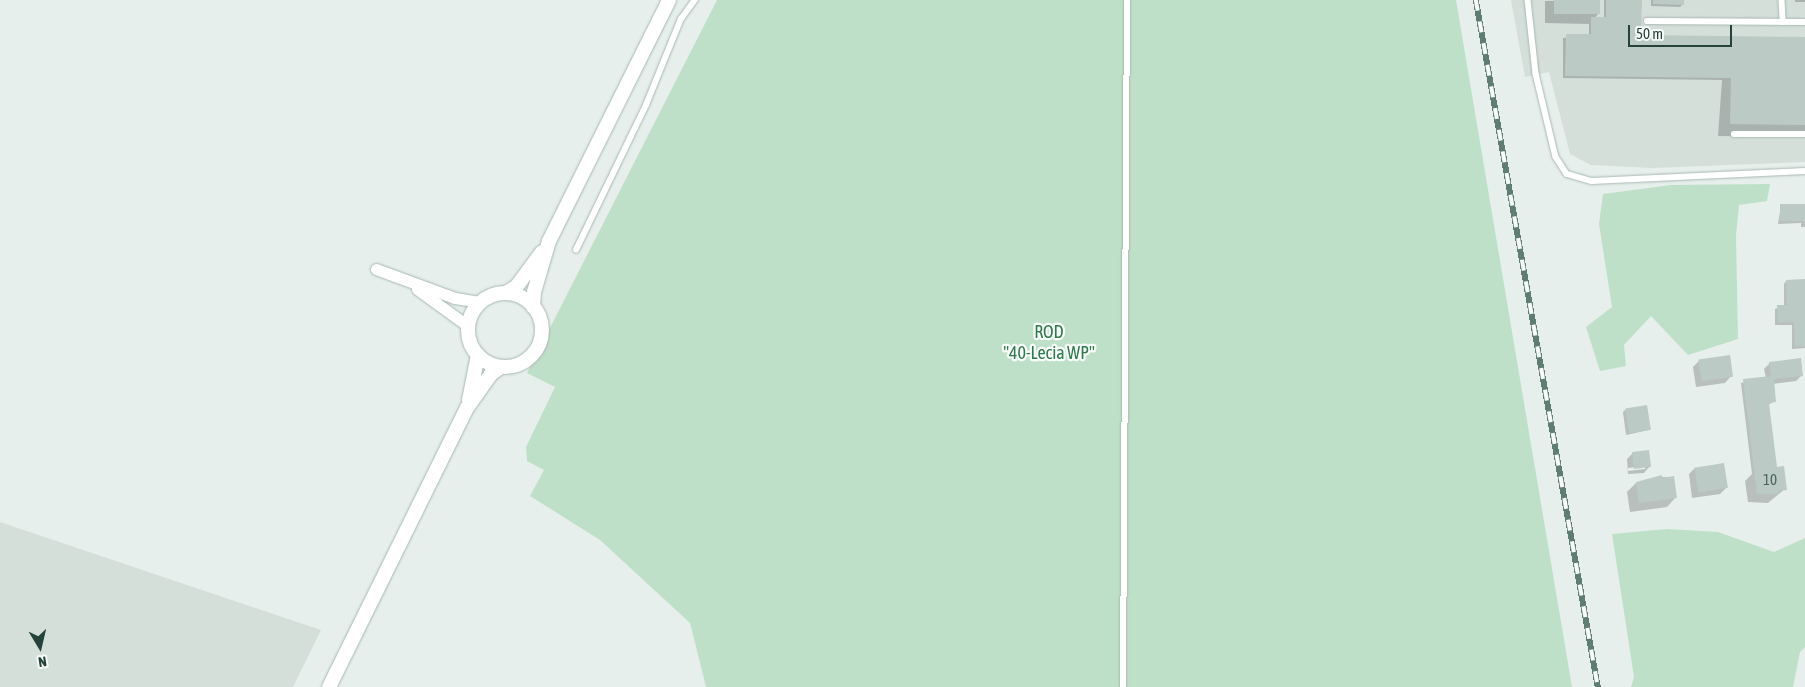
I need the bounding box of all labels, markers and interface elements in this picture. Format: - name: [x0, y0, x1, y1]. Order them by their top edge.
- scale bar: [1630, 15, 1734, 47]
- text: 50 m: [1636, 25, 1663, 42]
- park label: ROD "40-Lecia WP": [1003, 322, 1095, 364]
- house number: 10: [1763, 471, 1777, 489]
- north arrow: [15, 622, 65, 672]
- text: N: [37, 653, 48, 670]

